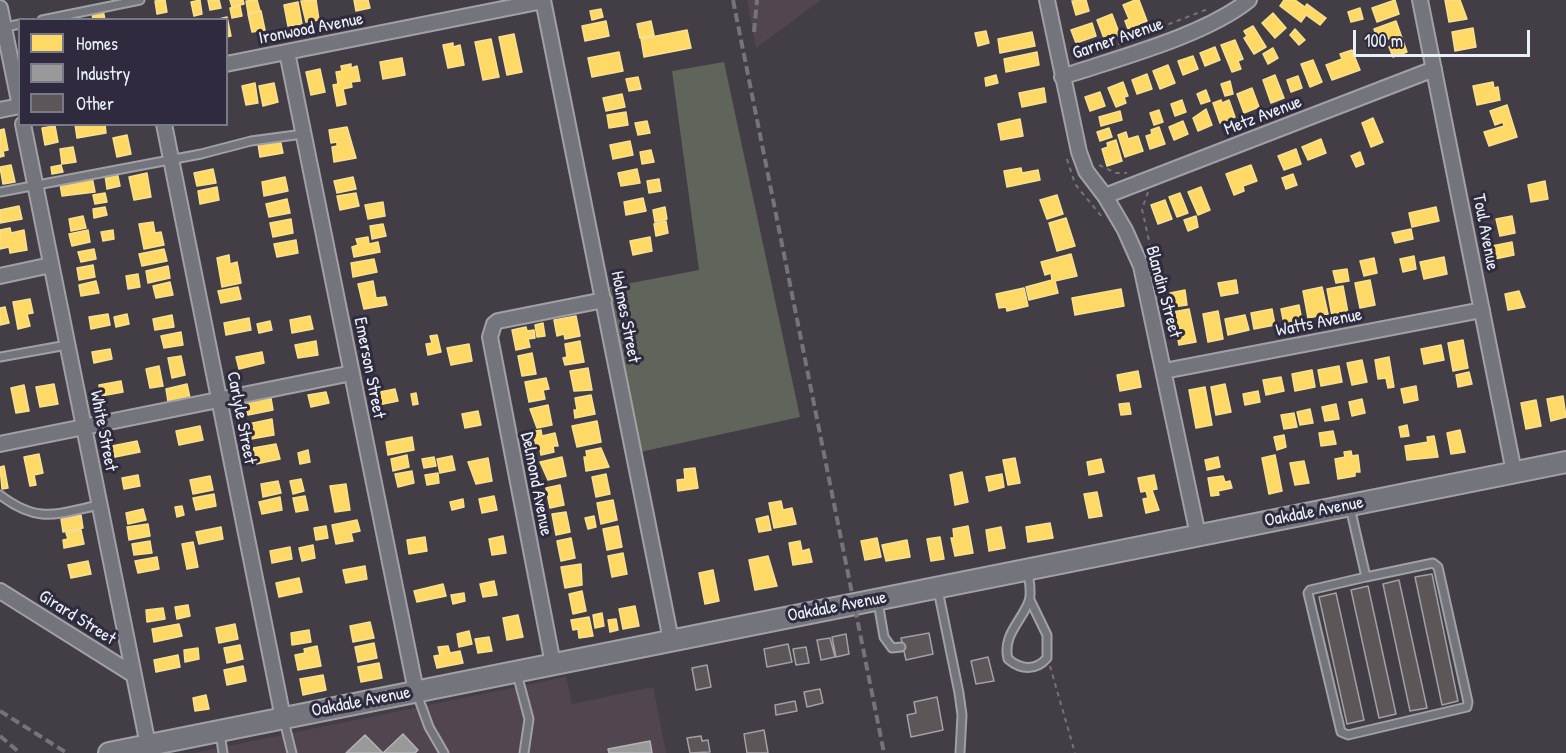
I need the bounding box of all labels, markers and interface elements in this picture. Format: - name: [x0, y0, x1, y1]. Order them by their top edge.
- street label: Ironwood Avenue: [257, 8, 365, 50]
- street label: Garner Avenue: [1070, 13, 1166, 65]
- legend: [18, 18, 228, 126]
- scale bar: [1356, 18, 1533, 56]
- text: 100 m: [1364, 28, 1403, 53]
- text: Homes: [76, 31, 118, 56]
- text: Industry: [76, 61, 130, 86]
- text: Other: [76, 91, 114, 116]
- street label: Metz Avenue: [1221, 91, 1305, 141]
- street label: Toul Avenue: [1467, 192, 1503, 272]
- street label: Blandin Street: [1140, 244, 1186, 340]
- street label: Holmes Street: [606, 269, 644, 365]
- street label: Watts Avenue: [1274, 304, 1364, 342]
- street label: Emerson Street: [349, 316, 389, 420]
- street label: Carlyle Street: [221, 370, 261, 466]
- street label: White Street: [85, 389, 121, 473]
- street label: Delmond Avenue: [515, 430, 557, 538]
- street label: Oakdale Avenue: [1263, 492, 1365, 532]
- street label: Girard Street: [35, 586, 119, 650]
- street label: Oakdale Avenue: [786, 587, 888, 627]
- street label: Oakdale Avenue: [310, 682, 412, 722]

